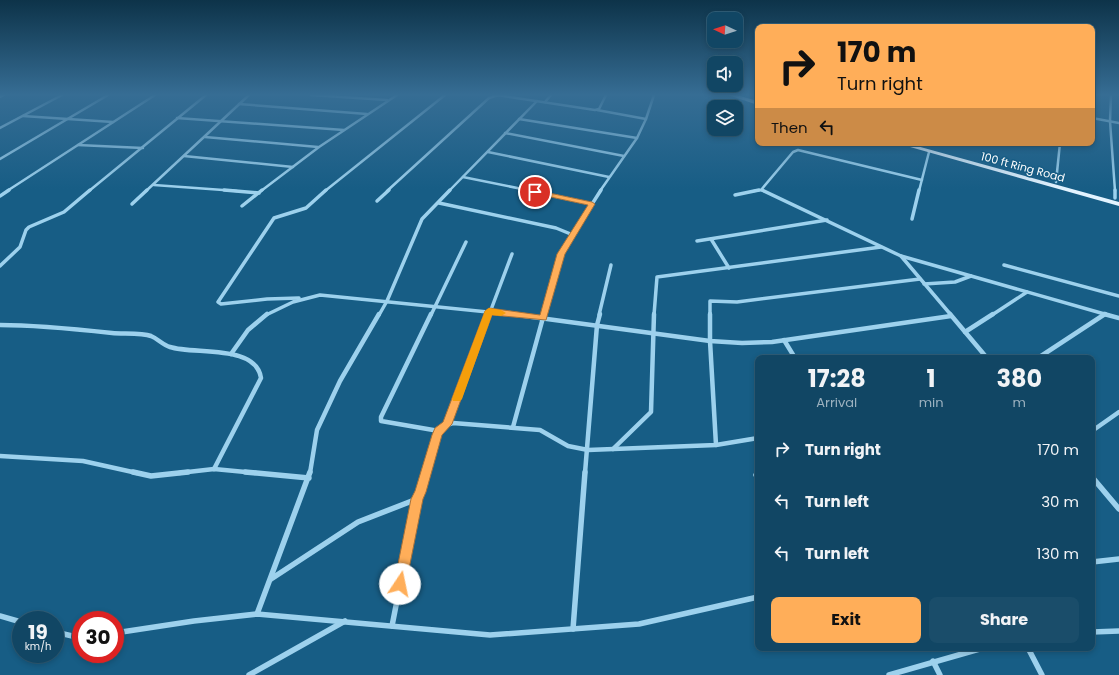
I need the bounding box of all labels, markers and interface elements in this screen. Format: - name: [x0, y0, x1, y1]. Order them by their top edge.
- north arrow: [707, 12, 743, 48]
- map controls: [707, 12, 743, 136]
- text: 170 m: [837, 33, 916, 72]
- icon: right: [771, 40, 823, 92]
- button: sound: [707, 56, 743, 92]
- text: Turn right: [837, 71, 923, 96]
- button: layers: [707, 100, 743, 136]
- icon: left: [816, 116, 838, 138]
- text: Then: [771, 117, 808, 138]
- street label: 100 ft Ring Road: [979, 148, 1067, 186]
- pin: [518, 175, 552, 209]
- icon: arrive: [524, 181, 546, 203]
- text: 17:28: [808, 362, 866, 395]
- text: 1: [927, 362, 936, 395]
- text: 380: [996, 362, 1042, 395]
- text: Arrival: [816, 393, 857, 412]
- text: min: [919, 393, 944, 412]
- text: m: [1013, 393, 1026, 412]
- icon: right: [771, 438, 793, 460]
- text: Turn right: [805, 439, 881, 460]
- text: 170 m: [1037, 439, 1079, 460]
- icon: left: [771, 490, 793, 512]
- text: Turn left: [805, 491, 869, 512]
- text: 30 m: [1041, 491, 1079, 512]
- icon: left: [771, 542, 793, 564]
- text: Turn left: [805, 543, 869, 564]
- text: 130 m: [1036, 543, 1079, 564]
- position arrow: [379, 563, 421, 605]
- button: Exit: [771, 597, 921, 643]
- button: Share: [929, 597, 1079, 643]
- speed limit sign: 30: [72, 611, 124, 663]
- text: 19: [28, 618, 48, 646]
- text: km/h: [25, 639, 51, 654]

